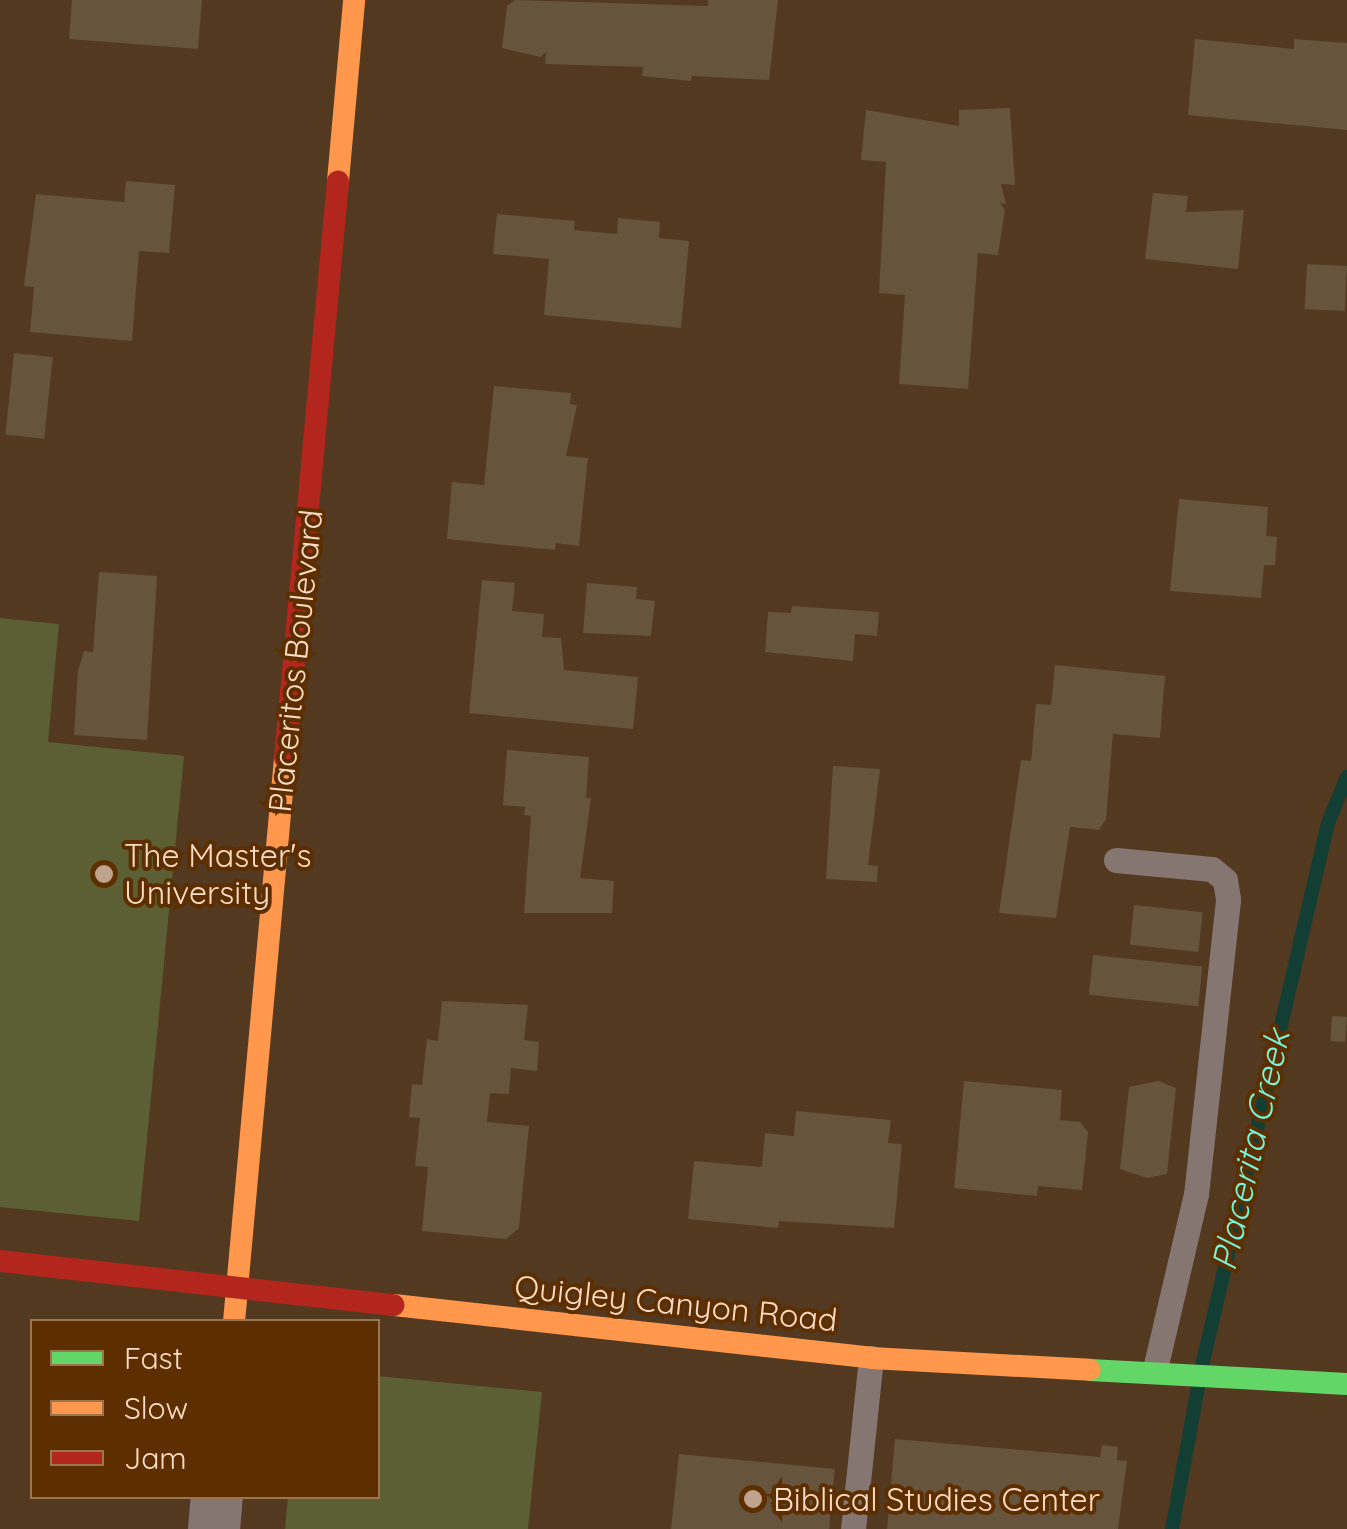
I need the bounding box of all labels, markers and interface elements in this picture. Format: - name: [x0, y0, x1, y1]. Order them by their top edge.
- street label: Placeritos Boulevard: [260, 508, 330, 814]
- place label: The Master's University: [124, 837, 311, 912]
- marker: The Master's University: [93, 863, 115, 885]
- water label: Placerita Creek: [1202, 1026, 1298, 1274]
- street label: Quigley Canyon Road: [513, 1267, 839, 1339]
- legend: [30, 1319, 380, 1499]
- text: Fast: [124, 1339, 183, 1377]
- text: Slow: [124, 1389, 188, 1427]
- text: Jam: [124, 1439, 187, 1477]
- place label: Biblical Studies Center: [773, 1480, 1100, 1518]
- marker: Biblical Studies Center: [742, 1488, 764, 1510]

